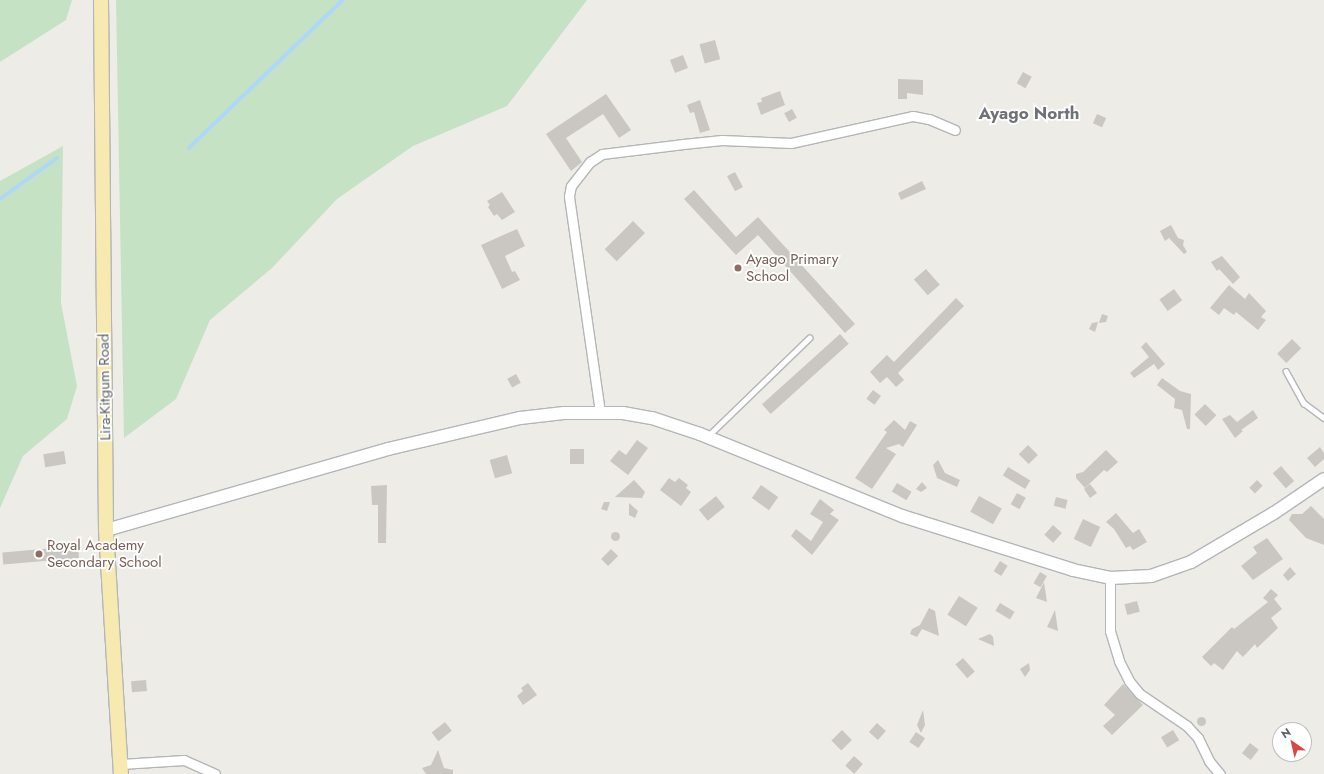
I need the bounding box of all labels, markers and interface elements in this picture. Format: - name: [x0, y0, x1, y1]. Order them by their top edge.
- district label: Ayago North: [979, 104, 1079, 124]
- place label: Ayago Primary School: [746, 250, 838, 285]
- marker: Ayago Primary School: [733, 263, 743, 273]
- street label: Lira-Kitgum Road: [95, 333, 115, 441]
- place label: Royal Academy Secondary School: [47, 536, 162, 571]
- marker: Royal Academy Secondary School: [34, 549, 44, 559]
- north arrow: [1272, 722, 1312, 762]
- text: N: [1278, 724, 1294, 742]

